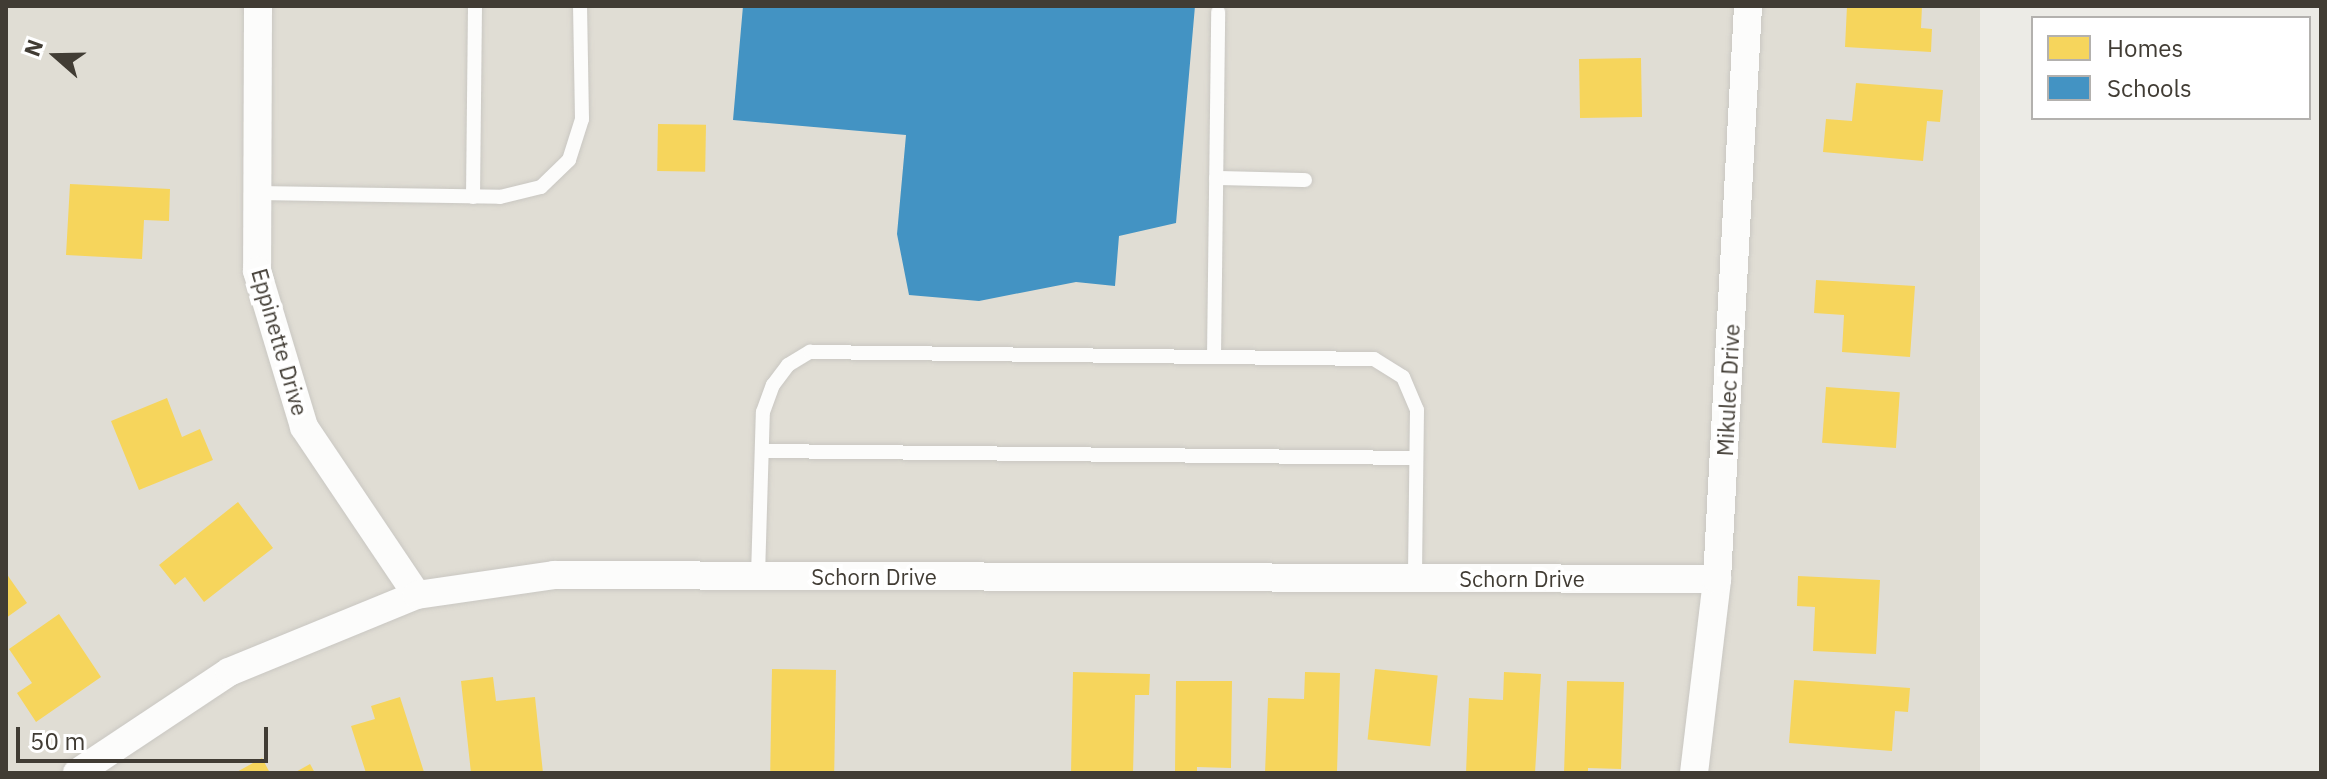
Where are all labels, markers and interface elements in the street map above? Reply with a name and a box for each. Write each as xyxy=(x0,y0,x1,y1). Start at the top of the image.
north arrow xyxy=(16,16,96,96)
legend xyxy=(2031,16,2311,120)
text: Homes xyxy=(2107,32,2183,64)
text: N xyxy=(17,35,49,60)
text: Schools xyxy=(2107,72,2192,104)
street label: Eppinette Drive xyxy=(246,265,314,419)
street label: Mikulec Drive xyxy=(1711,323,1745,457)
street label: Schorn Drive xyxy=(811,564,937,590)
street label: Schorn Drive xyxy=(1459,566,1585,592)
scale bar xyxy=(20,711,272,761)
text: 50 m xyxy=(30,725,85,757)

